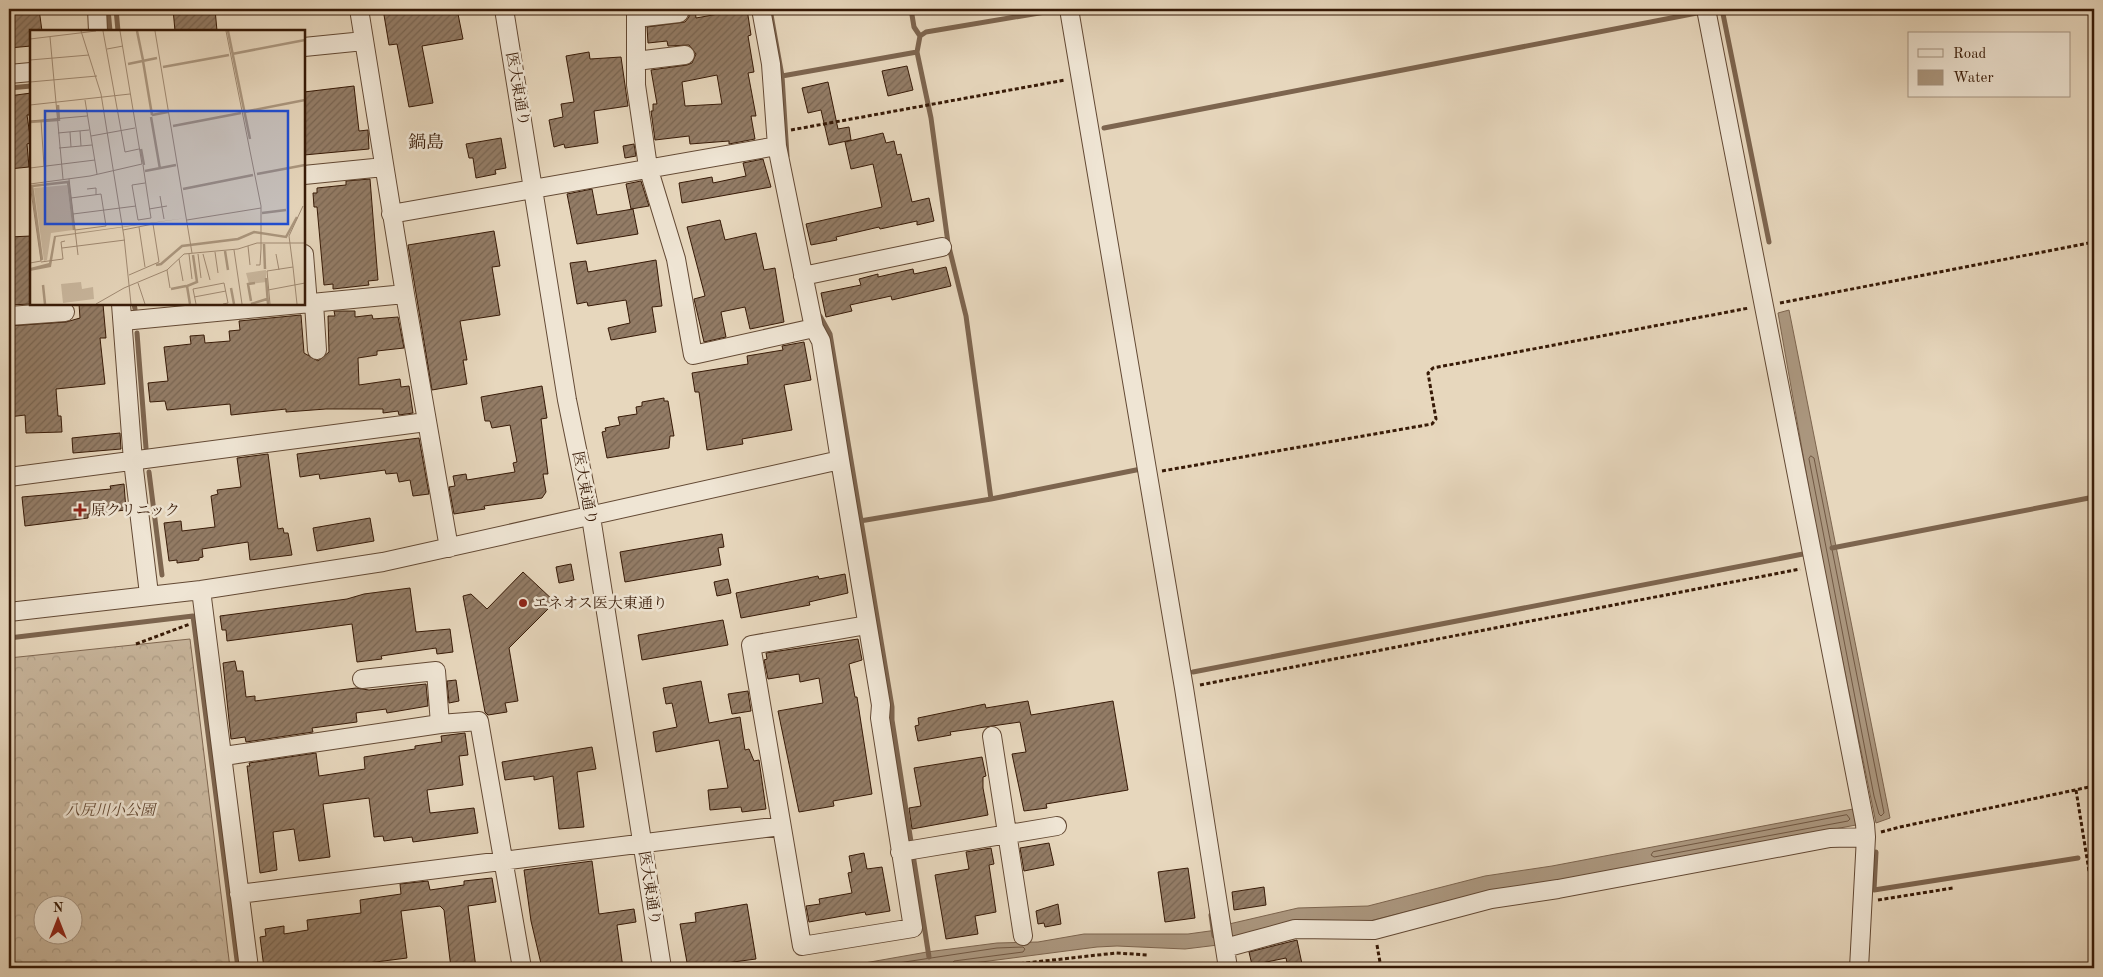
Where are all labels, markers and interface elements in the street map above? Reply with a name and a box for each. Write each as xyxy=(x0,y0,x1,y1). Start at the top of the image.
inset map xyxy=(30,30,305,305)
legend xyxy=(1908,32,2070,98)
text: Road xyxy=(1953,47,1987,62)
street label: 医大東通り xyxy=(503,51,532,128)
text: Water xyxy=(1953,71,1994,86)
district label: 鍋島 xyxy=(408,132,444,152)
street label: 医大東通り xyxy=(569,450,600,527)
place label: 原クリニック xyxy=(91,502,180,519)
marker: 原クリニック xyxy=(73,503,87,517)
place label: エネオス医大東通り xyxy=(533,595,668,612)
marker: エネオス医大東通り xyxy=(517,597,529,609)
park label: 八尻川小公園 xyxy=(65,802,158,819)
street label: 医大東通り xyxy=(635,850,664,926)
north arrow xyxy=(32,894,82,944)
text: N xyxy=(53,901,64,915)

